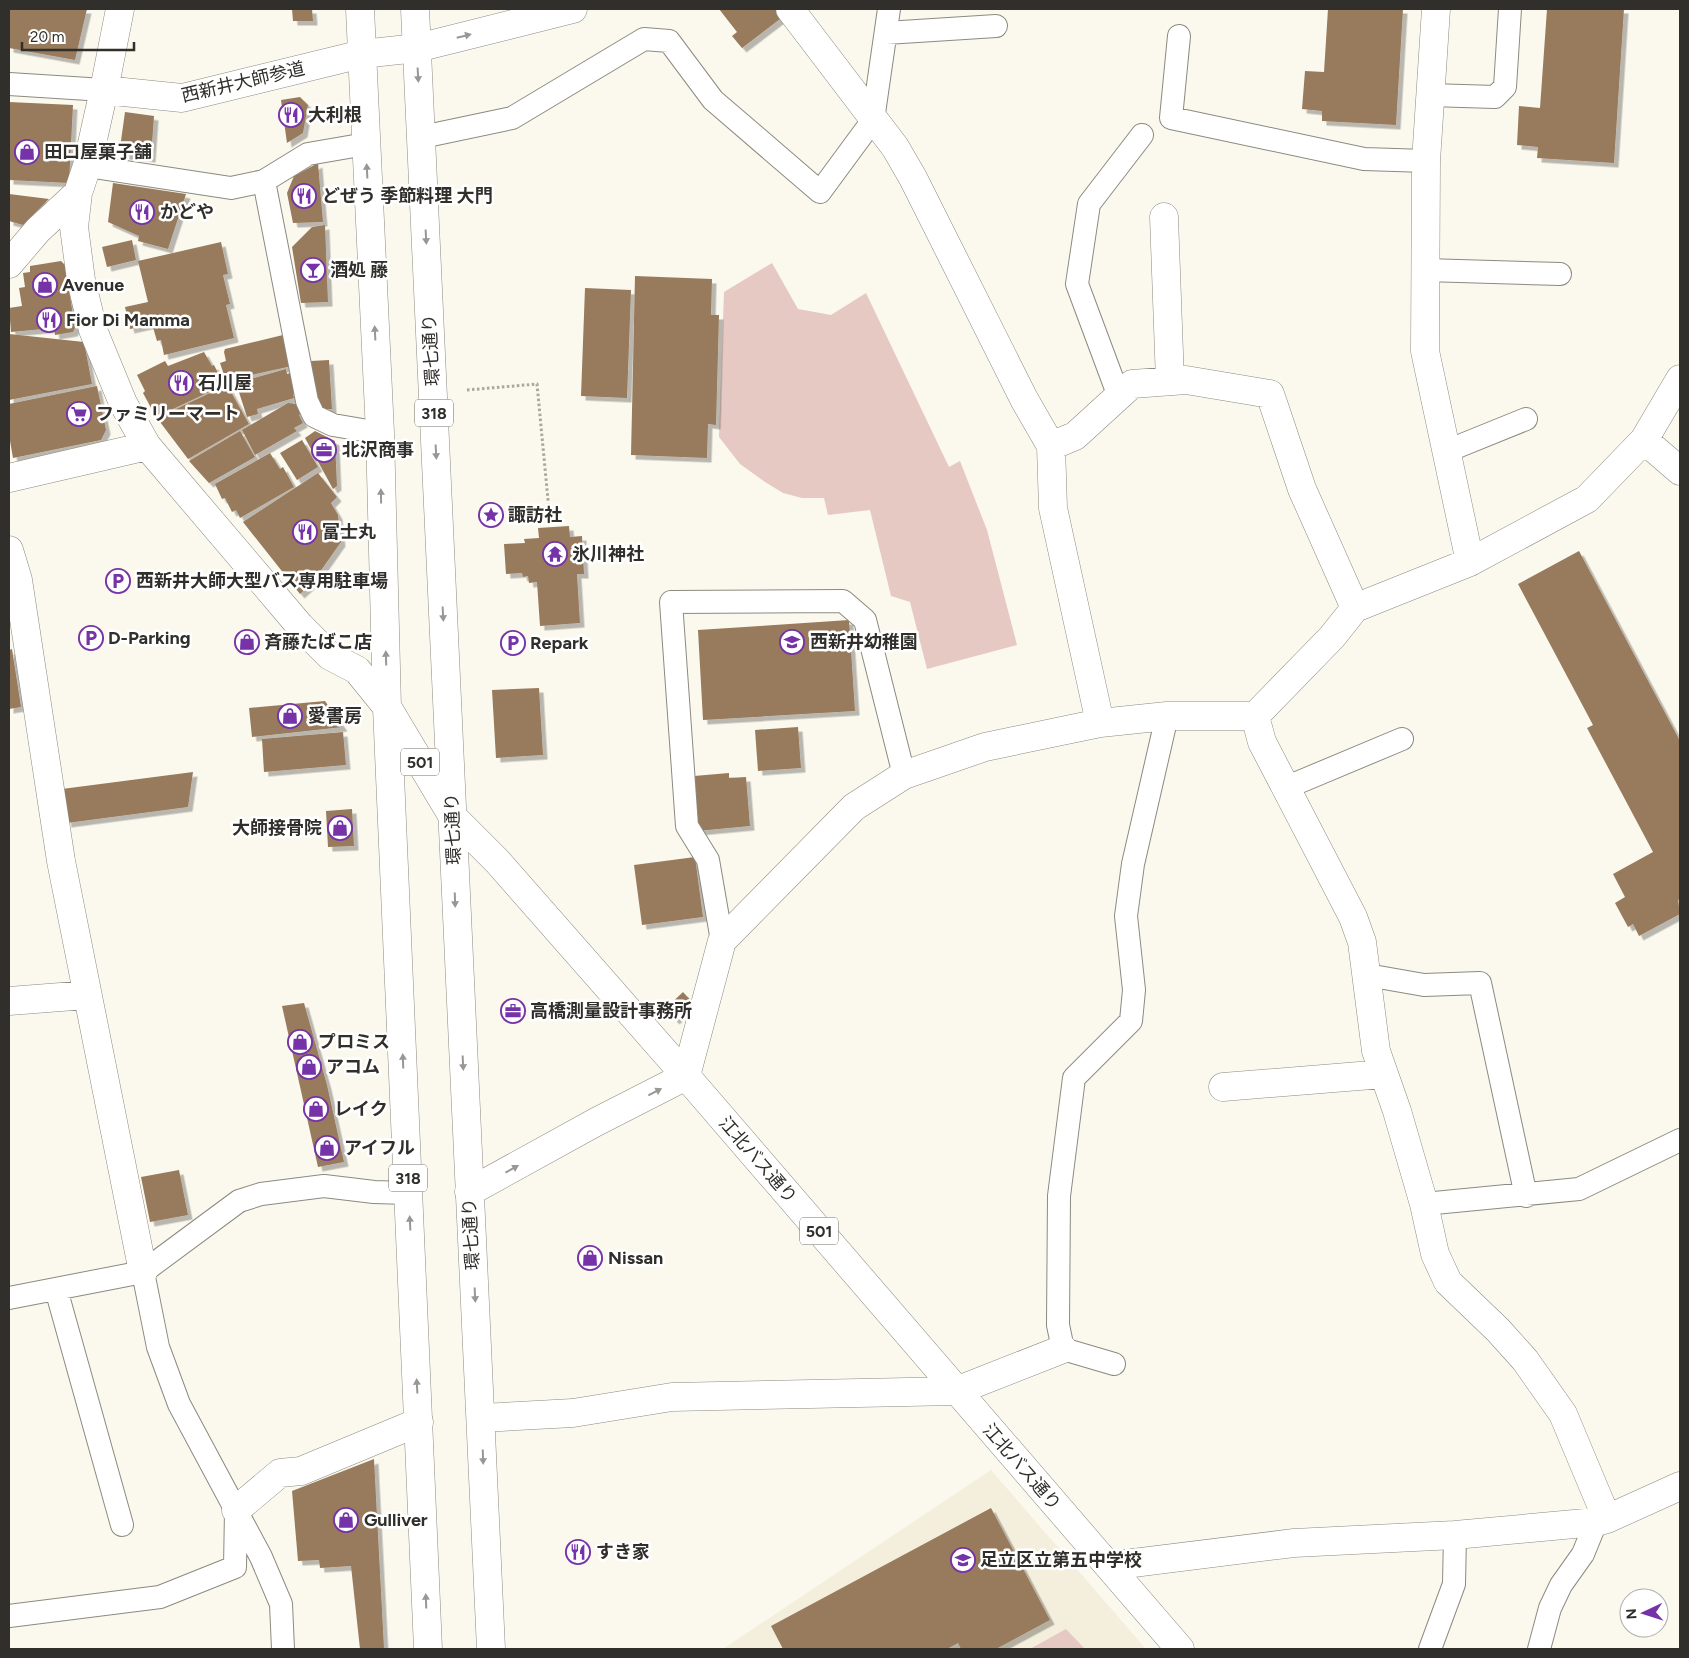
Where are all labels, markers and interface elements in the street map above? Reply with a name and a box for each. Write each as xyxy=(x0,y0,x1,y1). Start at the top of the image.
scale bar xyxy=(22,20,135,52)
text: 20 m xyxy=(30,28,64,46)
one-way arrow xyxy=(456,32,471,40)
street label: 西新井大師参道 xyxy=(179,57,307,107)
one-way arrow xyxy=(415,67,423,83)
restaurant icon: 大利根 xyxy=(278,102,304,128)
place label: 大利根 xyxy=(308,104,362,126)
shop icon: 田口屋菓子舗 xyxy=(14,139,40,165)
place label: 田口屋菓子舗 xyxy=(44,141,152,163)
one-way arrow xyxy=(362,163,370,179)
restaurant icon: どぜう 季節料理 大門 xyxy=(291,183,317,209)
place label: どぜう 季節料理 大門 xyxy=(322,185,493,207)
restaurant icon: かどや xyxy=(129,199,155,225)
place label: かどや xyxy=(160,201,214,223)
one-way arrow xyxy=(422,229,430,245)
bar icon: 酒処 藤 xyxy=(300,257,326,283)
place label: 酒処 藤 xyxy=(330,259,388,281)
shop icon: Avenue xyxy=(32,272,58,298)
place label: Avenue xyxy=(62,274,124,296)
restaurant icon: Fior Di Mamma xyxy=(36,307,62,333)
place label: Fior Di Mamma xyxy=(66,309,190,331)
street label: 環七通り xyxy=(418,313,444,387)
one-way arrow xyxy=(370,325,378,341)
restaurant icon: 石川屋 xyxy=(168,370,194,396)
place label: 石川屋 xyxy=(198,372,252,394)
road number: 318 xyxy=(415,399,453,426)
supermarket icon: ファミリーマート xyxy=(66,401,92,427)
place label: ファミリーマート xyxy=(96,403,240,425)
office icon: 北沢商事 xyxy=(311,437,337,463)
place label: 北沢商事 xyxy=(342,439,414,461)
one-way arrow xyxy=(432,444,440,460)
one-way arrow xyxy=(377,488,385,504)
place icon: 諏訪社 xyxy=(478,502,504,528)
place label: 諏訪社 xyxy=(508,504,562,526)
restaurant icon: 富士丸 xyxy=(292,519,318,545)
place label: 富士丸 xyxy=(322,521,376,543)
temple icon: 氷川神社 xyxy=(542,541,568,567)
place label: 氷川神社 xyxy=(572,543,644,565)
parking icon: 西新井大師大型バス専用駐車場 xyxy=(105,568,131,594)
place label: 西新井大師大型バス専用駐車場 xyxy=(136,570,388,592)
one-way arrow xyxy=(439,607,447,623)
parking icon: D-Parking xyxy=(78,625,104,651)
place label: D-Parking xyxy=(108,627,190,649)
shop icon: 斉藤たばこ店 xyxy=(234,629,260,655)
school or university icon: 西新井幼稚園 xyxy=(779,629,805,655)
parking icon: Repark xyxy=(500,630,526,656)
place label: 斉藤たばこ店 xyxy=(264,631,372,653)
place label: 西新井幼稚園 xyxy=(810,631,918,653)
place label: Repark xyxy=(530,632,589,654)
one-way arrow xyxy=(381,650,389,666)
shop icon: 愛書房 xyxy=(277,703,303,729)
place label: 愛書房 xyxy=(308,705,362,727)
road number: 501 xyxy=(401,749,439,776)
street label: 環七通り xyxy=(441,793,465,865)
shop icon: 大師接骨院 xyxy=(327,815,353,841)
place label: 大師接骨院 xyxy=(232,817,322,839)
one-way arrow xyxy=(452,892,460,908)
office icon: 高橋測量設計事務所 xyxy=(500,998,526,1024)
place label: 高橋測量設計事務所 xyxy=(530,1000,692,1022)
shop icon: プロミス xyxy=(287,1029,313,1055)
place label: プロミス xyxy=(318,1031,390,1053)
one-way arrow xyxy=(398,1053,406,1069)
shop icon: アコム xyxy=(296,1054,322,1080)
one-way arrow xyxy=(459,1055,467,1071)
place label: アコム xyxy=(326,1056,380,1078)
one-way arrow xyxy=(648,1088,662,1096)
shop icon: レイク xyxy=(303,1096,329,1122)
place label: レイク xyxy=(334,1098,388,1120)
street label: 江北バス通り xyxy=(714,1112,802,1208)
shop icon: アイフル xyxy=(314,1135,340,1161)
place label: アイフル xyxy=(344,1137,415,1159)
road number: 318 xyxy=(389,1164,427,1192)
one-way arrow xyxy=(505,1164,518,1173)
street label: 環七通り xyxy=(458,1197,484,1271)
one-way arrow xyxy=(405,1215,413,1231)
road number: 501 xyxy=(800,1218,838,1244)
shop icon: Nissan xyxy=(577,1245,603,1271)
place label: Nissan xyxy=(608,1247,663,1269)
one-way arrow xyxy=(471,1287,479,1303)
one-way arrow xyxy=(413,1377,421,1393)
street label: 江北バス通り xyxy=(978,1419,1066,1515)
one-way arrow xyxy=(480,1449,488,1465)
shop icon: Gulliver xyxy=(333,1507,359,1533)
place label: Gulliver xyxy=(364,1509,428,1531)
restaurant icon: すき家 xyxy=(565,1539,591,1565)
place label: すき家 xyxy=(596,1541,650,1563)
school or university icon: 足立区立第五中学校 xyxy=(950,1547,976,1573)
place label: 足立区立第五中学校 xyxy=(980,1549,1142,1571)
north arrow xyxy=(1619,1588,1669,1638)
one-way arrow xyxy=(422,1592,430,1608)
text: N xyxy=(1623,1608,1640,1620)

